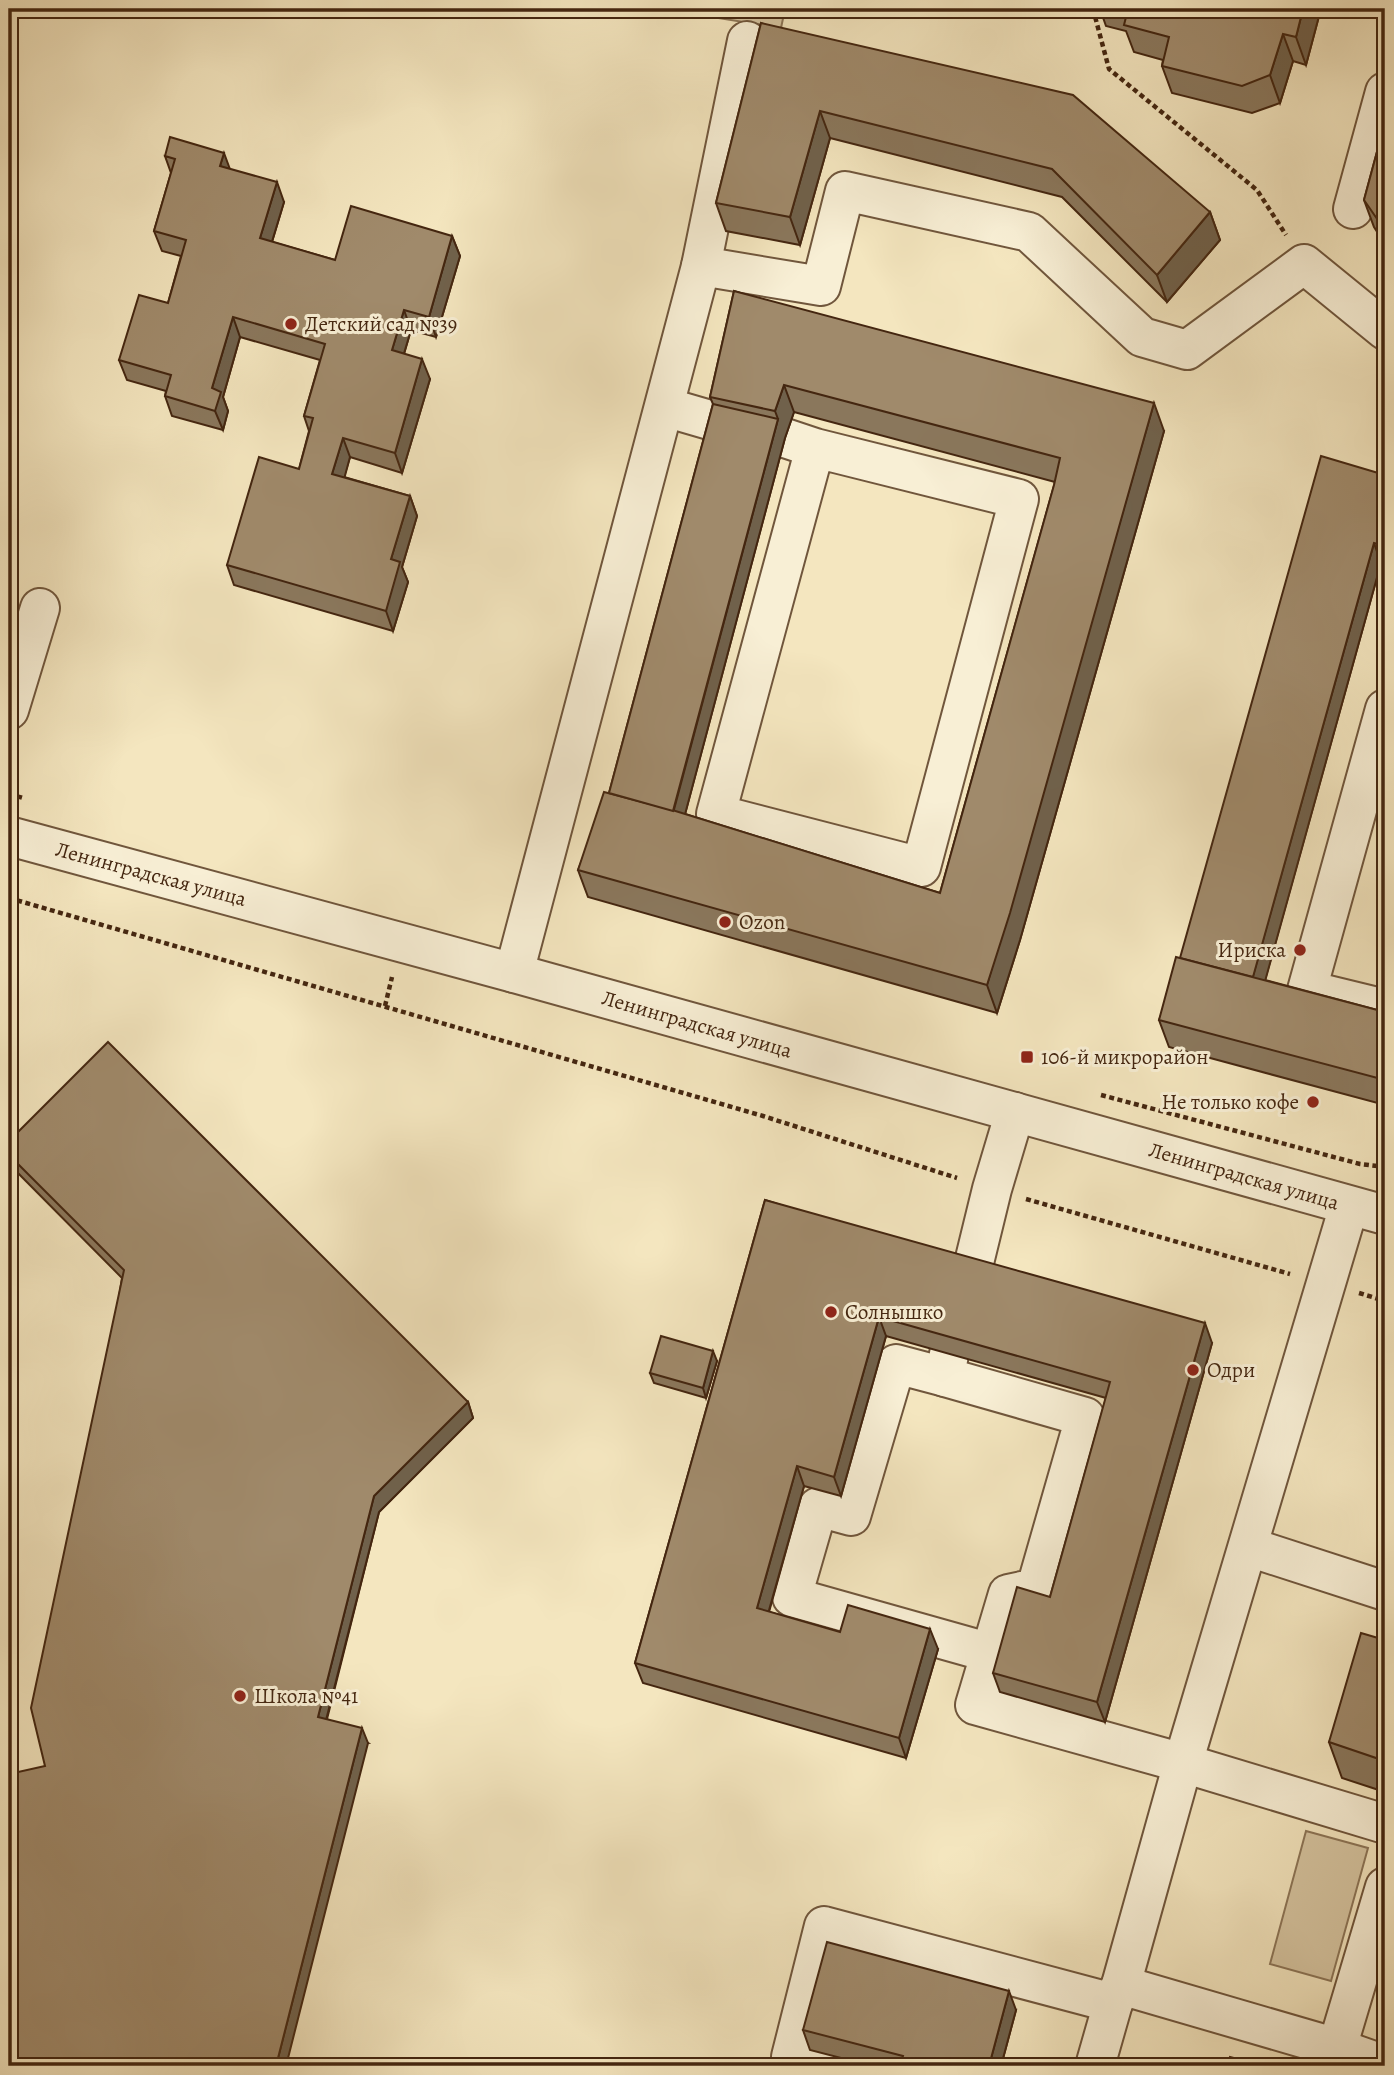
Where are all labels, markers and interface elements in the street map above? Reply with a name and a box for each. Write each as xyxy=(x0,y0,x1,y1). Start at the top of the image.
place label: Детский сад №39 xyxy=(305,310,457,338)
marker: Детский сад №39 xyxy=(283,316,299,332)
street label: Ленинградская улица xyxy=(52,835,250,913)
place label: Ozon xyxy=(739,908,785,936)
marker: Ozon xyxy=(717,914,733,930)
place label: Ириска xyxy=(1218,936,1286,964)
marker: Ириска xyxy=(1292,942,1308,958)
street label: Ленинградская улица xyxy=(599,983,796,1065)
place label: 106-й микрорайон xyxy=(1041,1043,1208,1071)
marker: 106-й микрорайон xyxy=(1019,1049,1035,1065)
place label: Не только кофе xyxy=(1162,1088,1299,1116)
marker: Не только кофе xyxy=(1305,1094,1321,1110)
street label: Ленинградская улица xyxy=(1146,1135,1343,1217)
place label: Солнышко xyxy=(845,1298,943,1326)
marker: Солнышко xyxy=(823,1304,839,1320)
place label: Одри xyxy=(1207,1356,1255,1384)
marker: Одри xyxy=(1185,1362,1201,1378)
place label: Школа №41 xyxy=(254,1682,358,1710)
marker: Школа №41 xyxy=(232,1688,248,1704)

